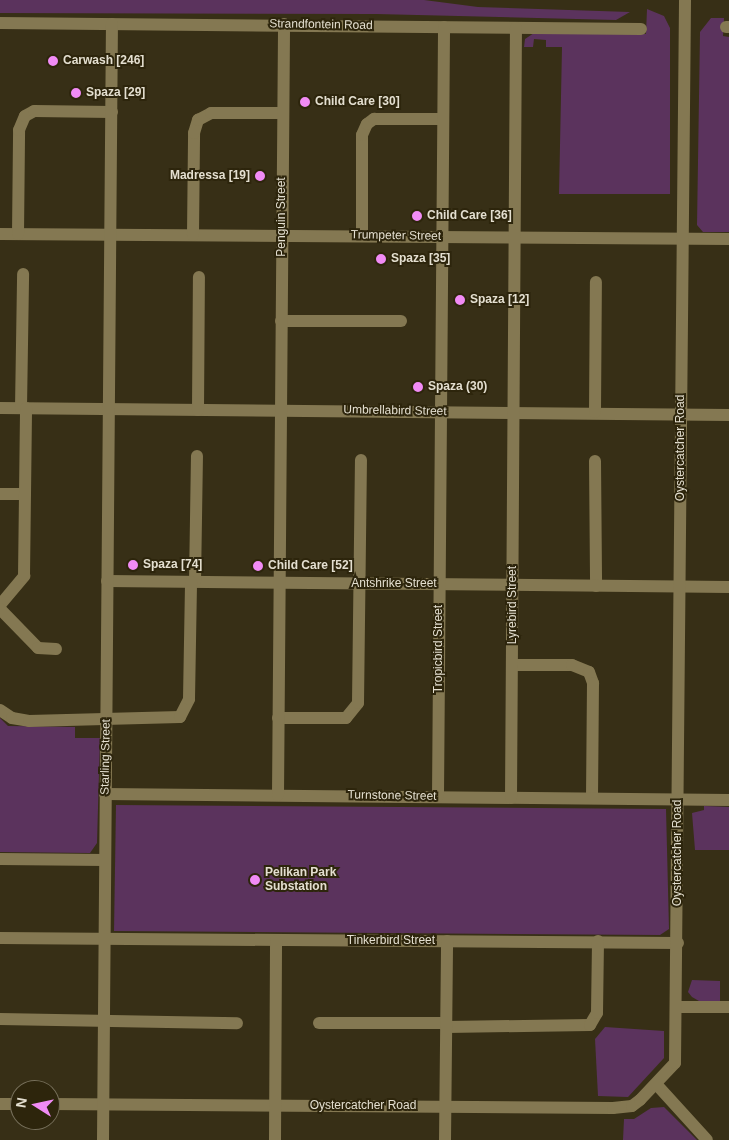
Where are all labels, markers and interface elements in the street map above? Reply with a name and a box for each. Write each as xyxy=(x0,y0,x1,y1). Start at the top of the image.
street label: Strandfontein Road xyxy=(269,17,373,33)
place label: Carwash [246] xyxy=(63,54,144,68)
marker: Carwash [246] xyxy=(47,55,59,67)
place label: Spaza [29] xyxy=(86,86,145,100)
marker: Spaza [29] xyxy=(70,87,82,99)
place label: Child Care [30] xyxy=(315,95,400,109)
marker: Child Care [30] xyxy=(299,96,311,108)
place label: Madressa [19] xyxy=(170,169,250,183)
marker: Madressa [19] xyxy=(254,170,266,182)
street label: Penguin Street xyxy=(275,177,289,257)
place label: Child Care [36] xyxy=(427,209,512,223)
marker: Child Care [36] xyxy=(411,210,423,222)
street label: Trumpeter Street xyxy=(351,228,441,244)
place label: Spaza [35] xyxy=(391,252,450,266)
marker: Spaza [35] xyxy=(375,253,387,265)
place label: Spaza [12] xyxy=(470,293,529,307)
marker: Spaza [12] xyxy=(454,294,466,306)
place label: Spaza (30) xyxy=(428,380,487,394)
marker: Spaza (30) xyxy=(412,381,424,393)
street label: Oystercatcher Road xyxy=(674,395,688,501)
street label: Umbrellabird Street xyxy=(343,403,447,419)
place label: Spaza [74] xyxy=(143,558,202,572)
marker: Spaza [74] xyxy=(127,559,139,571)
place label: Child Care [52] xyxy=(268,559,353,573)
marker: Child Care [52] xyxy=(252,560,264,572)
street label: Lyrebird Street xyxy=(506,566,520,644)
street label: Antshrike Street xyxy=(351,577,437,591)
street label: Tropicbird Street xyxy=(432,605,446,693)
street label: Starling Street xyxy=(98,719,114,795)
street label: Turnstone Street xyxy=(347,788,437,804)
street label: Oystercatcher Road xyxy=(671,800,685,906)
place label: Pelikan Park Substation xyxy=(265,866,336,894)
marker: Pelikan Park Substation xyxy=(249,874,261,886)
street label: Tinkerbird Street xyxy=(347,934,435,948)
north arrow xyxy=(10,1080,60,1130)
text: N xyxy=(12,1096,30,1109)
street label: Oystercatcher Road xyxy=(310,1099,416,1113)

